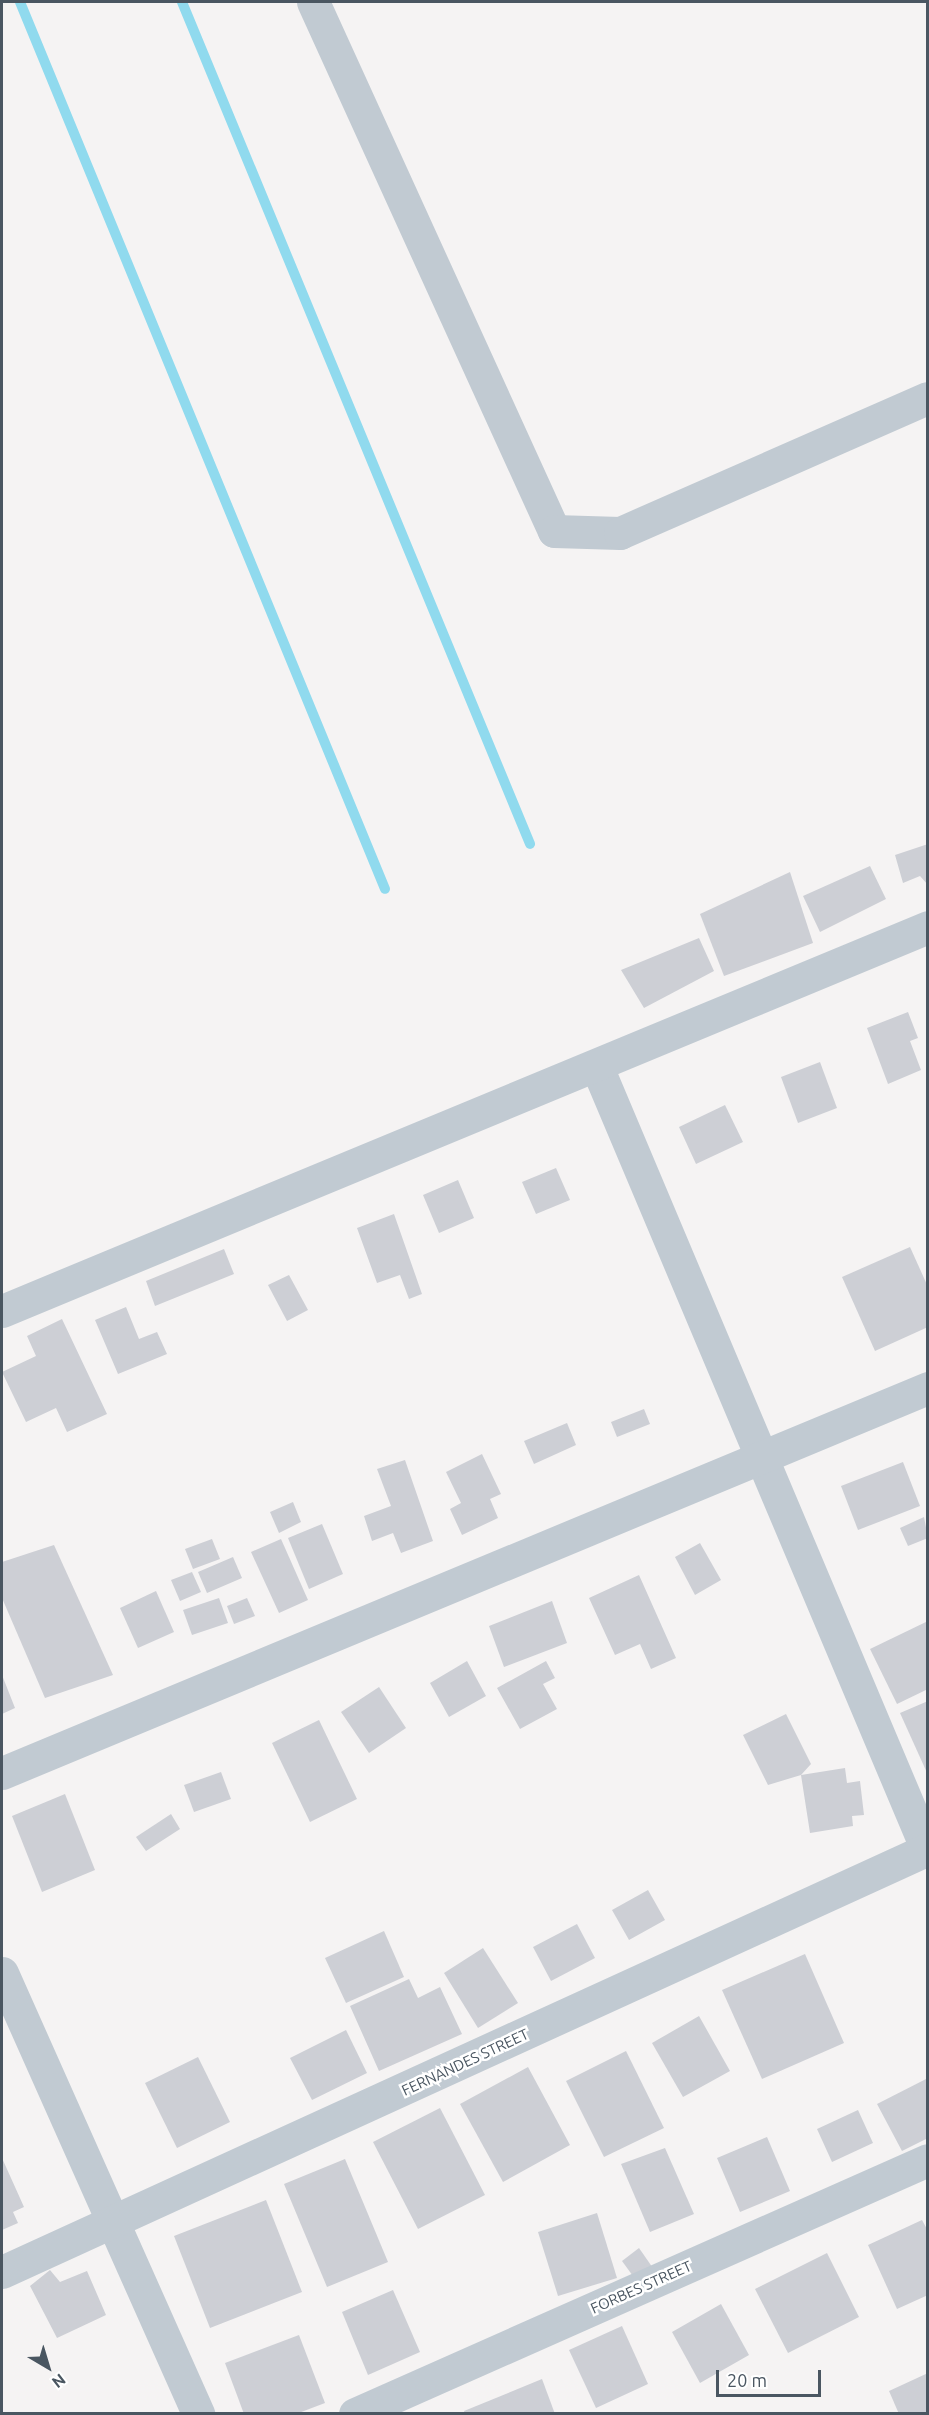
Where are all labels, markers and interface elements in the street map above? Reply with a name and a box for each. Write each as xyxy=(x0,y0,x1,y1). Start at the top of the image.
street label: FERNANDES STREET xyxy=(399,2025,531,2099)
street label: FORBES STREET xyxy=(588,2257,694,2317)
north arrow xyxy=(18,2337,78,2397)
scale bar xyxy=(719,2358,824,2396)
text: N xyxy=(49,2370,69,2392)
text: 20 m xyxy=(727,2370,767,2390)

